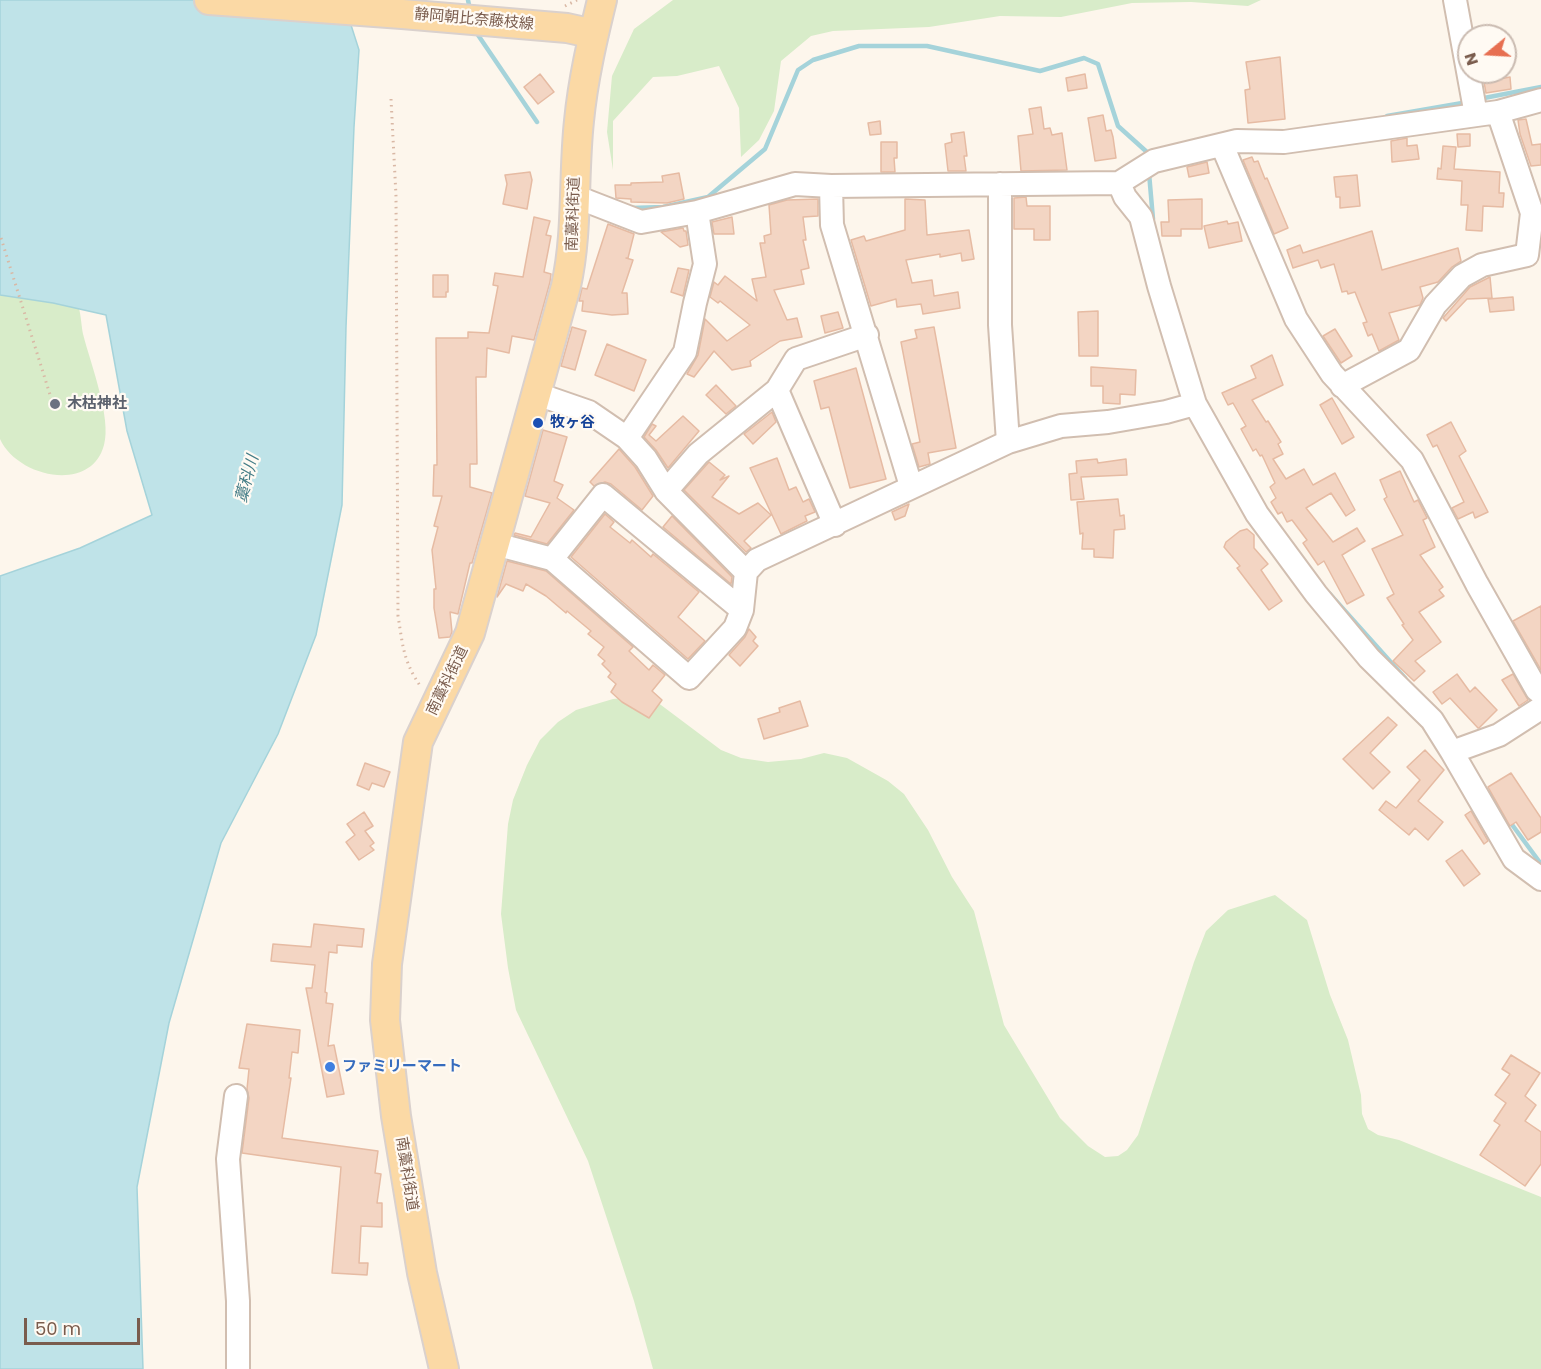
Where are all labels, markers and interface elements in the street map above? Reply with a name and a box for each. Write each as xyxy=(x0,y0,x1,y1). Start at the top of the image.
street label: 静岡朝比奈藤枝線 xyxy=(413,6,535,34)
north arrow xyxy=(1457,24,1517,84)
text: N xyxy=(1459,50,1484,68)
street label: 南藁科街道 xyxy=(564,176,584,252)
place label: 木枯神社 xyxy=(67,395,127,413)
marker: 木枯神社 xyxy=(48,397,62,411)
place label: 牧ヶ谷 xyxy=(550,414,595,432)
marker: 牧ヶ谷 xyxy=(531,416,545,430)
water label: 藁科川 xyxy=(233,453,263,505)
street label: 南藁科街道 xyxy=(423,643,473,719)
place label: ファミリーマート xyxy=(342,1058,462,1076)
marker: ファミリーマート xyxy=(323,1060,337,1074)
street label: 南藁科街道 xyxy=(391,1136,421,1212)
scale bar xyxy=(27,1306,142,1344)
text: 50 m xyxy=(35,1316,81,1341)

